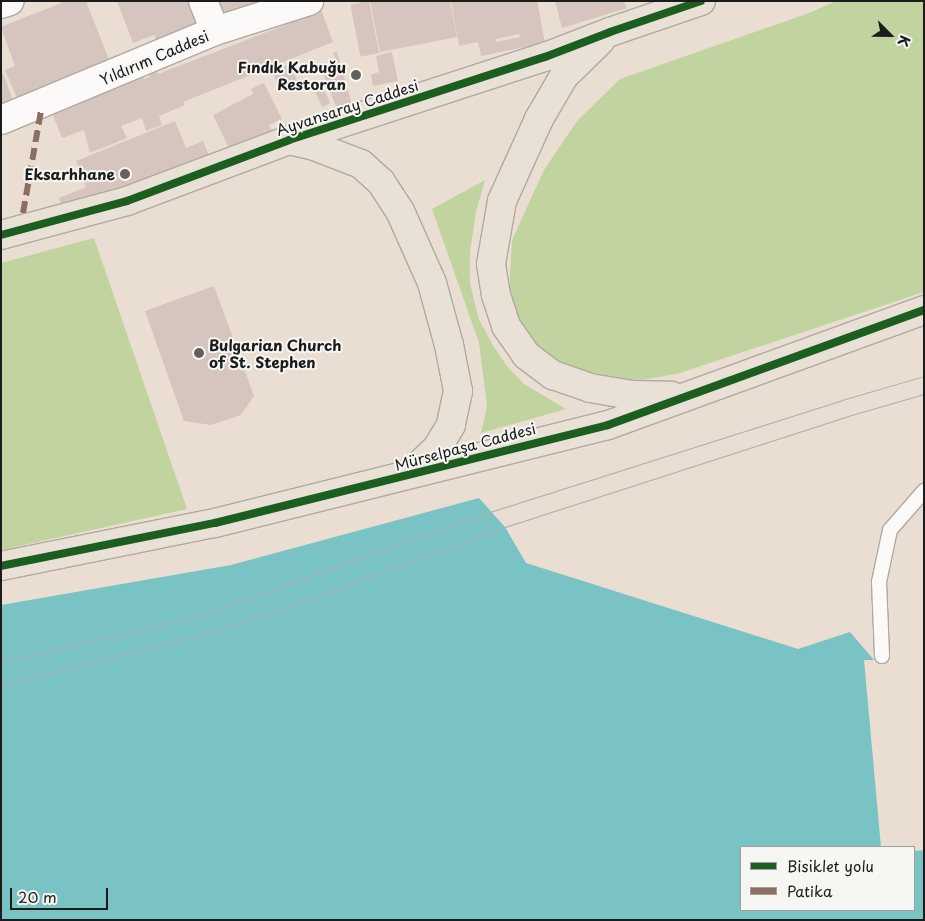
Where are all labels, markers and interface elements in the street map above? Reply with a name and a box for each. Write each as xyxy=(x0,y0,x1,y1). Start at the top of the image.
north arrow xyxy=(865,10,915,60)
street label: Yıldırım Caddesi xyxy=(97,26,211,88)
text: K xyxy=(893,32,916,50)
place label: Fındık Kabuğu Restoran xyxy=(237,57,346,92)
marker: Fındık Kabuğu Restoran xyxy=(350,69,362,81)
street label: Ayvansaray Caddesi xyxy=(274,75,420,139)
place label: Eksarhhane xyxy=(25,165,115,183)
marker: Eksarhhane xyxy=(119,168,131,180)
place label: Bulgarian Church of St. Stephen xyxy=(209,335,342,370)
marker: Bulgarian Church of St. Stephen xyxy=(193,347,205,359)
street label: Mürselpaşa Caddesi xyxy=(393,419,537,473)
legend xyxy=(740,846,915,911)
text: Bisiklet yolu xyxy=(787,854,874,877)
scale bar xyxy=(12,878,110,910)
text: Patika xyxy=(787,879,832,902)
text: 20 m xyxy=(18,885,57,908)

